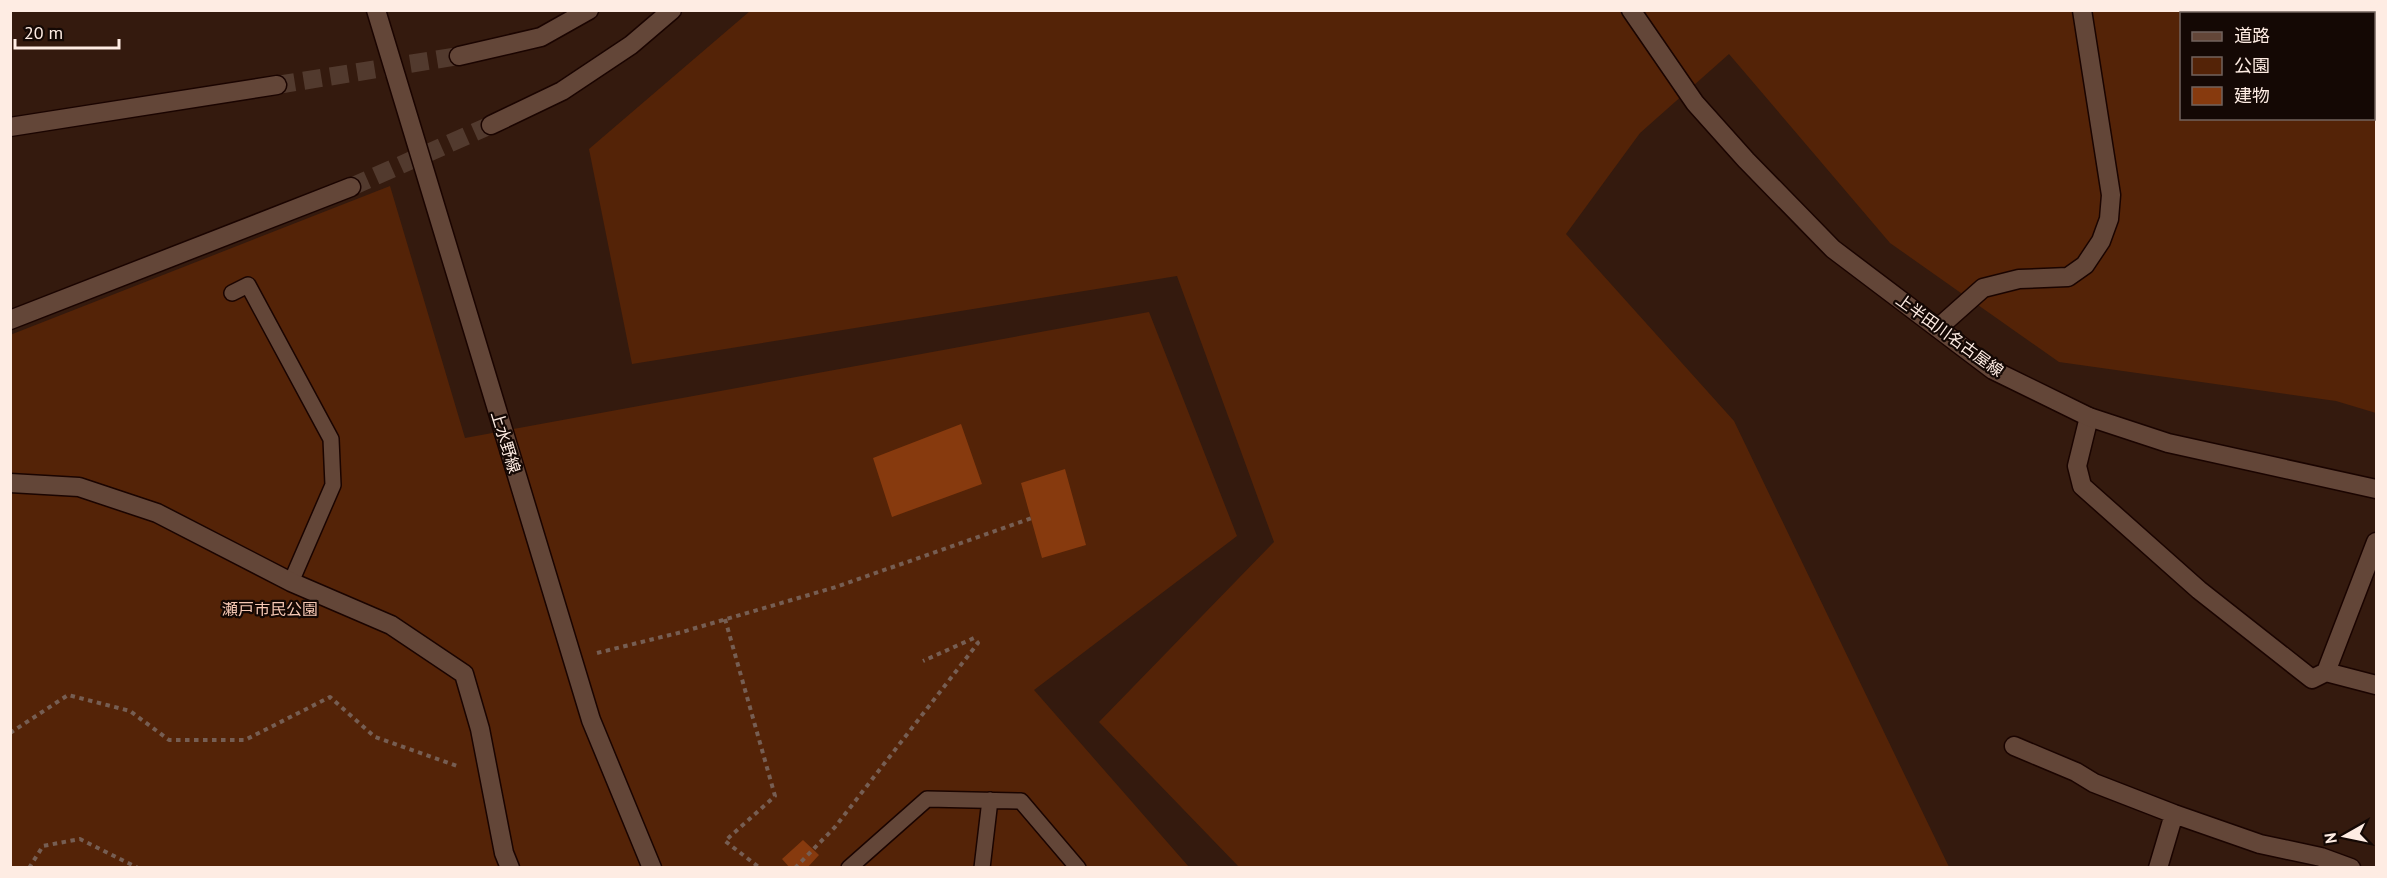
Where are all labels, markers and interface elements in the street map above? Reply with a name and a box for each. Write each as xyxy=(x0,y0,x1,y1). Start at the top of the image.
scale bar xyxy=(15,12,118,50)
legend xyxy=(2180,12,2375,120)
text: 20 m xyxy=(24,21,63,44)
text: 道路 xyxy=(2234,24,2270,47)
text: 公園 xyxy=(2234,54,2270,77)
text: 建物 xyxy=(2234,84,2270,107)
street label: 上半田川名古屋線 xyxy=(1892,289,2008,381)
street label: 上水野線 xyxy=(487,408,525,476)
park label: 瀬戸市民公園 xyxy=(222,599,318,619)
north arrow xyxy=(2315,806,2375,866)
text: N xyxy=(2319,832,2341,845)

